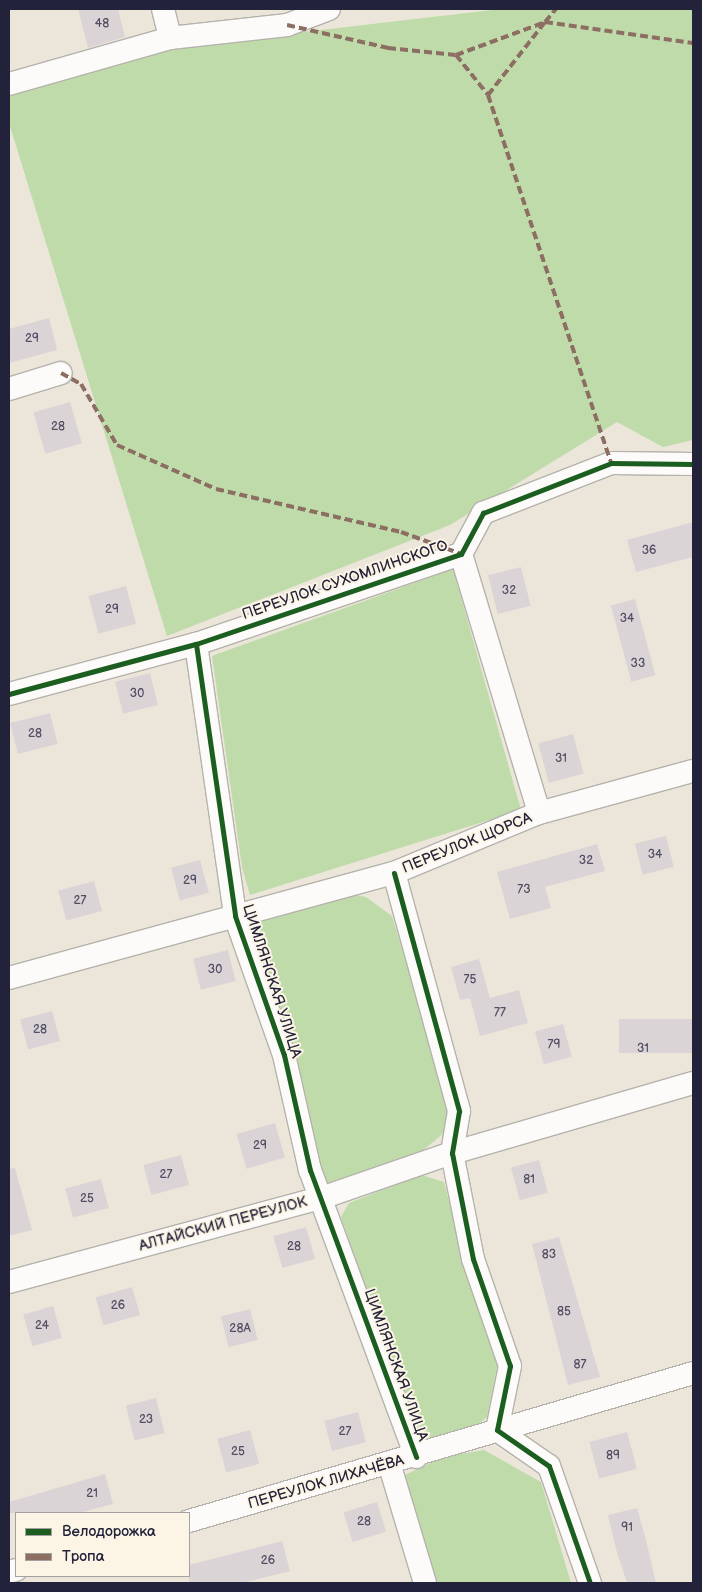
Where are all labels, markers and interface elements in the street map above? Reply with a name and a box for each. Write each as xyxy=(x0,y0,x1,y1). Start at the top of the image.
house number: 48 xyxy=(95,17,109,31)
house number: 29 xyxy=(25,332,39,346)
house number: 28 xyxy=(51,420,65,434)
street label: ПЕРЕУЛОК СУХОМЛИНСКОГО xyxy=(240,536,450,624)
house number: 36 xyxy=(642,544,656,558)
house number: 32 xyxy=(502,584,516,598)
house number: 29 xyxy=(105,603,119,617)
house number: 34 xyxy=(620,612,634,626)
house number: 33 xyxy=(631,657,645,671)
house number: 30 xyxy=(130,687,144,701)
house number: 28 xyxy=(28,727,42,741)
house number: 31 xyxy=(555,752,567,766)
street label: ПЕРЕУЛОК ЩОРСА xyxy=(400,809,534,877)
house number: 34 xyxy=(648,848,662,862)
house number: 32 xyxy=(579,854,593,868)
house number: 29 xyxy=(183,874,197,888)
house number: 73 xyxy=(517,883,531,897)
house number: 27 xyxy=(74,894,86,908)
street label: ЦИМЛЯНСКАЯ УЛИЦА xyxy=(239,902,305,1060)
house number: 30 xyxy=(208,963,222,977)
house number: 75 xyxy=(464,973,476,987)
house number: 77 xyxy=(494,1006,506,1020)
house number: 28 xyxy=(33,1023,47,1037)
house number: 79 xyxy=(548,1038,560,1052)
house number: 31 xyxy=(637,1042,649,1056)
house number: 29 xyxy=(253,1139,267,1153)
house number: 27 xyxy=(160,1168,172,1182)
house number: 81 xyxy=(523,1173,535,1187)
house number: 25 xyxy=(80,1192,94,1206)
street label: АЛТАЙСКИЙ ПЕРЕУЛОК xyxy=(137,1193,309,1255)
house number: 28 xyxy=(287,1240,301,1254)
house number: 83 xyxy=(542,1248,556,1262)
street label: ЦИМЛЯНСКАЯ УЛИЦА xyxy=(360,1286,432,1444)
house number: 26 xyxy=(111,1299,125,1313)
house number: 85 xyxy=(557,1305,571,1319)
house number: 24 xyxy=(35,1319,49,1333)
house number: 28А xyxy=(229,1322,251,1336)
house number: 87 xyxy=(574,1358,586,1372)
house number: 23 xyxy=(139,1413,153,1427)
house number: 27 xyxy=(339,1425,351,1439)
house number: 25 xyxy=(231,1445,245,1459)
house number: 89 xyxy=(606,1449,620,1463)
street label: ПЕРЕУЛОК ЛИХАЧЁВА xyxy=(246,1451,406,1513)
house number: 21 xyxy=(86,1487,98,1501)
legend xyxy=(15,1512,190,1577)
house number: 28 xyxy=(357,1515,371,1529)
house number: 91 xyxy=(621,1521,633,1535)
text: Велодорожка xyxy=(62,1522,156,1541)
text: Тропа xyxy=(62,1547,105,1566)
house number: 26 xyxy=(261,1554,275,1568)

